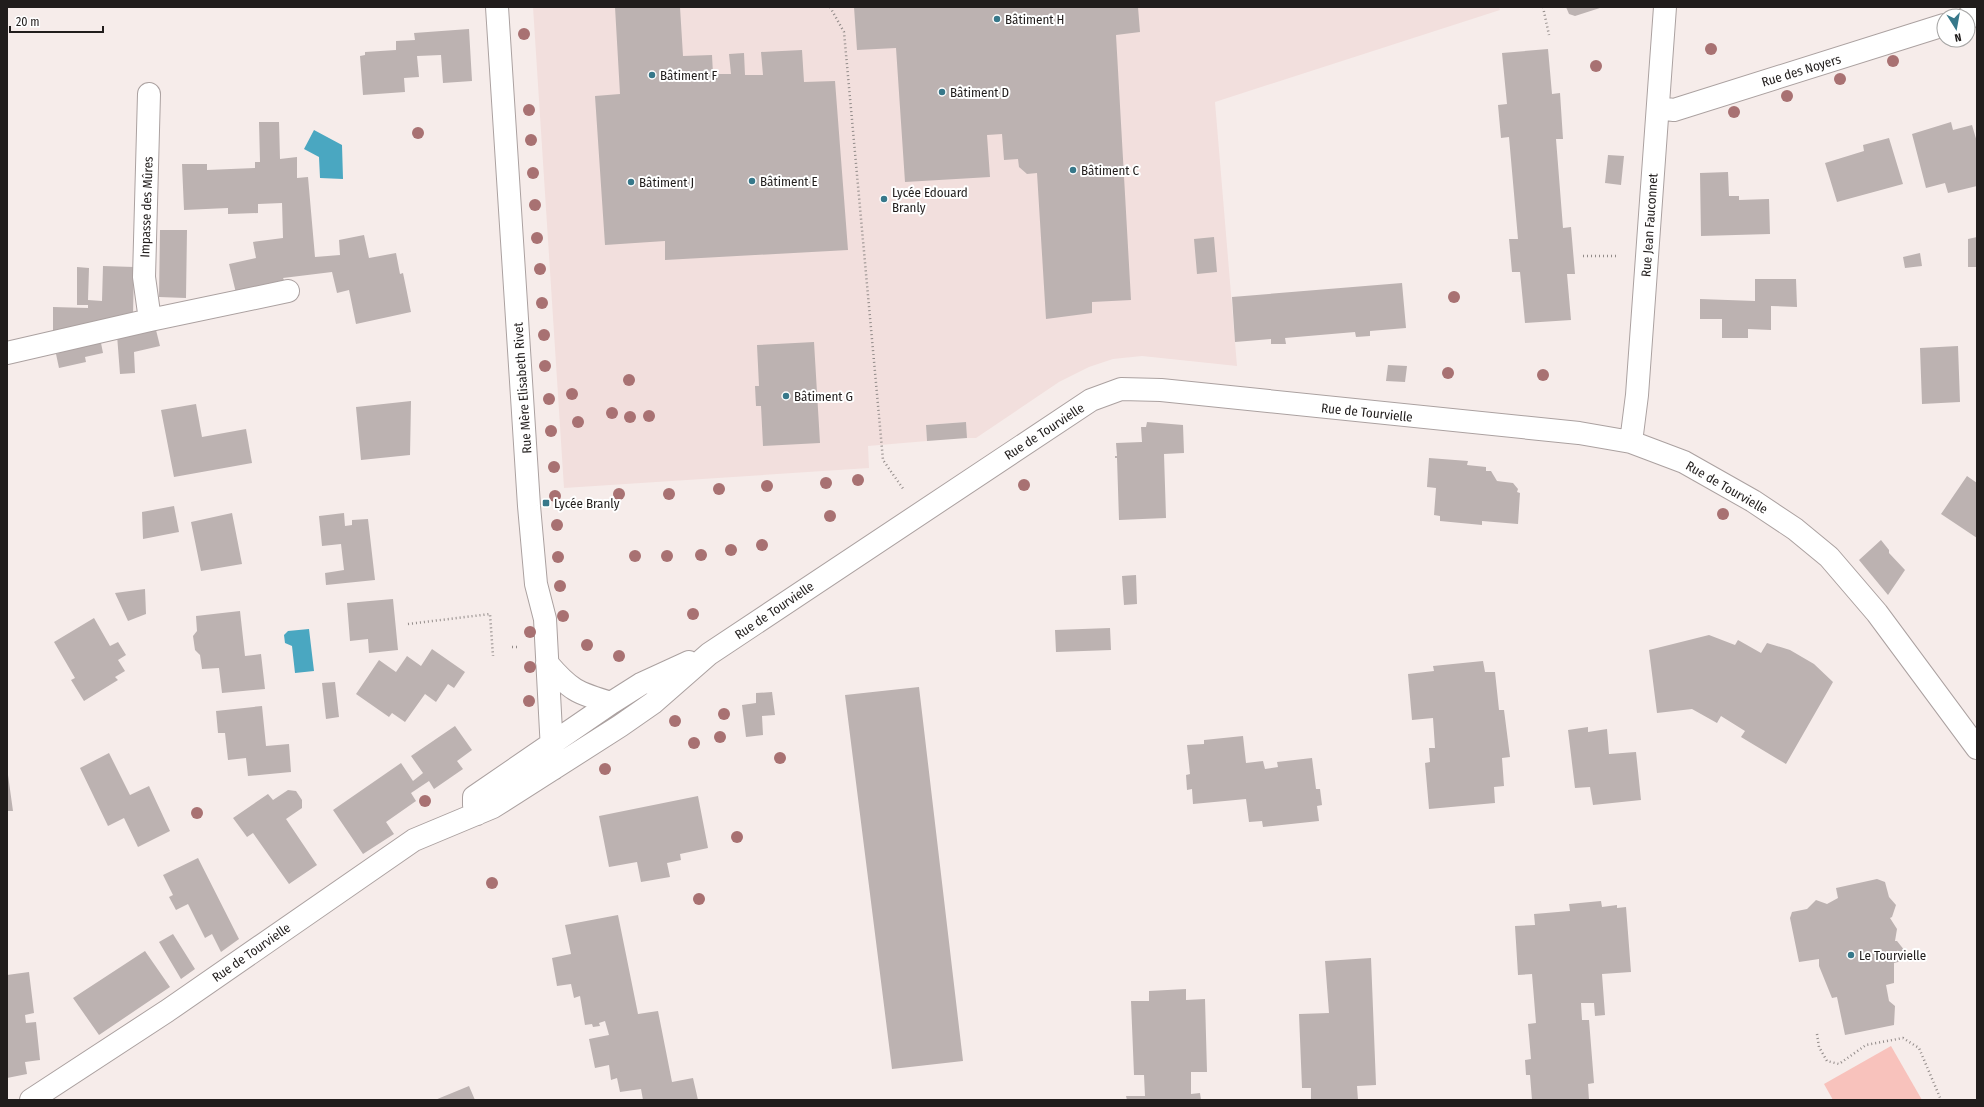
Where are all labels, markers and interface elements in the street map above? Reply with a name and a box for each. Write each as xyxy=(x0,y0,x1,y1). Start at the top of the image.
scale bar xyxy=(10,8,103,34)
north arrow xyxy=(1936,8,1976,48)
place label: Bâtiment H xyxy=(1005,12,1064,27)
marker: Bâtiment H xyxy=(992,14,1002,24)
text: 20 m xyxy=(16,15,40,29)
text: N xyxy=(1953,30,1962,44)
street label: Rue des Noyers xyxy=(1760,51,1843,90)
place label: Bâtiment F xyxy=(660,68,718,83)
marker: Bâtiment F xyxy=(647,70,657,80)
place label: Bâtiment D xyxy=(950,85,1009,100)
marker: Bâtiment D xyxy=(937,87,947,97)
street label: Impasse des Mûres xyxy=(137,156,156,258)
place label: Bâtiment C xyxy=(1081,163,1140,178)
marker: Bâtiment C xyxy=(1068,165,1078,175)
street label: Rue Jean Fauconnet xyxy=(1638,172,1661,277)
place label: Bâtiment E xyxy=(760,174,818,189)
place label: Bâtiment J xyxy=(639,175,694,190)
marker: Bâtiment E xyxy=(747,176,757,186)
marker: Bâtiment J xyxy=(626,177,636,187)
place label: Lycée Edouard Branly xyxy=(892,185,968,215)
marker: Lycée Edouard Branly xyxy=(879,194,889,204)
street label: Rue Mère Elisabeth Rivet xyxy=(510,321,535,454)
place label: Bâtiment G xyxy=(794,389,853,404)
marker: Bâtiment G xyxy=(781,391,791,401)
street label: Rue de Tourvielle xyxy=(1002,400,1087,463)
street label: Rue de Tourvielle xyxy=(1320,400,1413,425)
street label: Rue de Tourvielle xyxy=(1683,458,1770,517)
place label: Lycée Branly xyxy=(554,496,620,511)
marker: Lycée Branly xyxy=(541,498,551,508)
street label: Rue de Tourvielle xyxy=(732,578,817,642)
street label: Rue de Tourvielle xyxy=(209,920,293,985)
place label: Le Tourvielle xyxy=(1859,948,1926,963)
marker: Le Tourvielle xyxy=(1846,950,1856,960)

